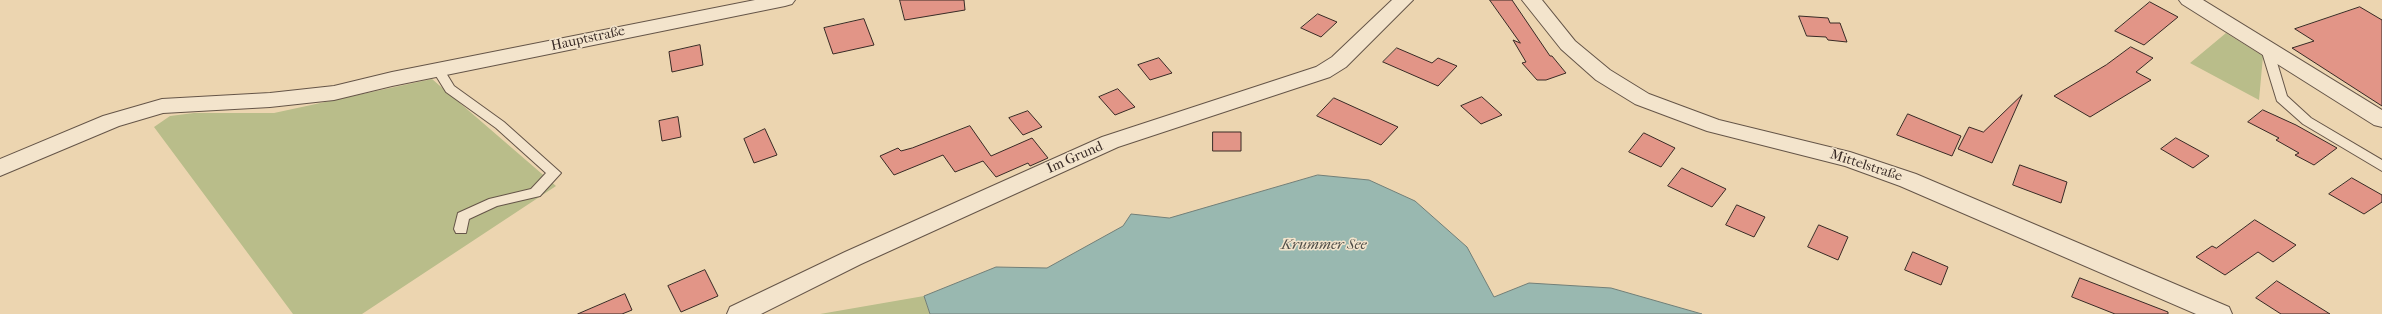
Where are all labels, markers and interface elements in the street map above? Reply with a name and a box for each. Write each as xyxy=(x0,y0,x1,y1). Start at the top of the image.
street label: Hauptstraße xyxy=(549,23,627,55)
street label: Im Grund xyxy=(1044,138,1106,178)
street label: Mittelstraße xyxy=(1828,146,1904,186)
water label: Krummer See xyxy=(1281,236,1367,254)

